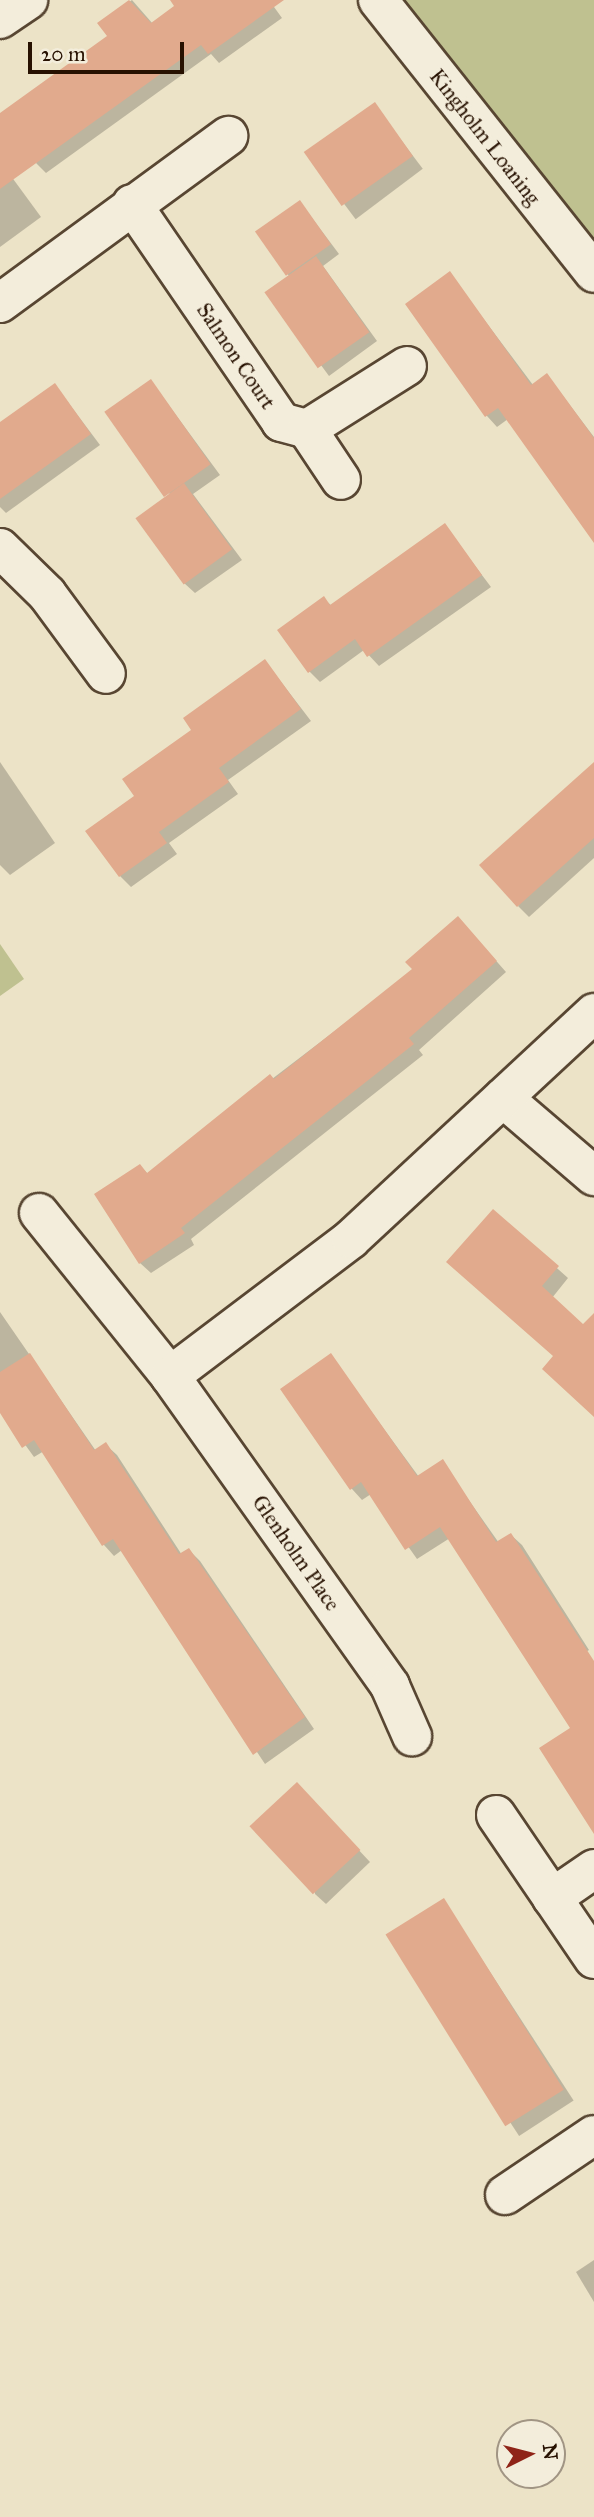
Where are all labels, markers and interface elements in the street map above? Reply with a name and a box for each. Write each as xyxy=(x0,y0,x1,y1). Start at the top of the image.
scale bar xyxy=(32,28,187,72)
text: 20 m xyxy=(41,41,86,67)
street label: Kingholm Loaning xyxy=(424,64,546,210)
street label: Salmon Court xyxy=(191,298,281,414)
street label: Glenholm Place xyxy=(247,1490,345,1616)
north arrow xyxy=(496,2419,566,2489)
text: N xyxy=(538,2443,563,2461)

